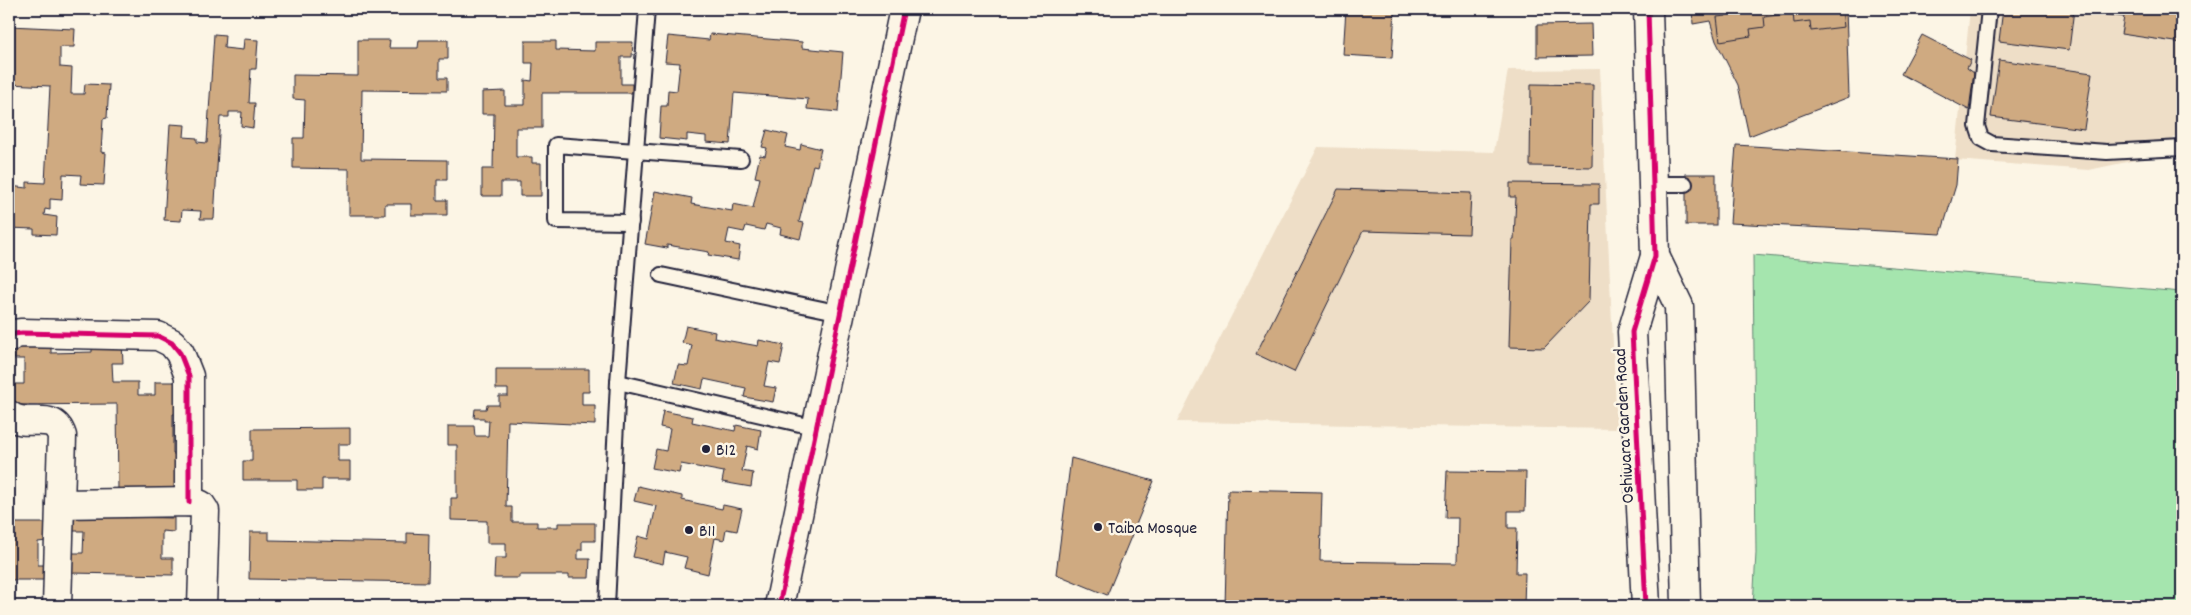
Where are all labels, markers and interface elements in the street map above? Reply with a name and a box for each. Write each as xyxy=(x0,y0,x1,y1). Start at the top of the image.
street label: Oshiwara Garden Road xyxy=(1609,348,1642,504)
place label: B12 xyxy=(716,439,736,464)
marker: B12 xyxy=(700,443,712,455)
place label: Taiba Mosque xyxy=(1108,517,1197,542)
place label: B11 xyxy=(699,520,715,545)
marker: Taiba Mosque xyxy=(1092,521,1104,533)
marker: B11 xyxy=(683,524,695,536)

